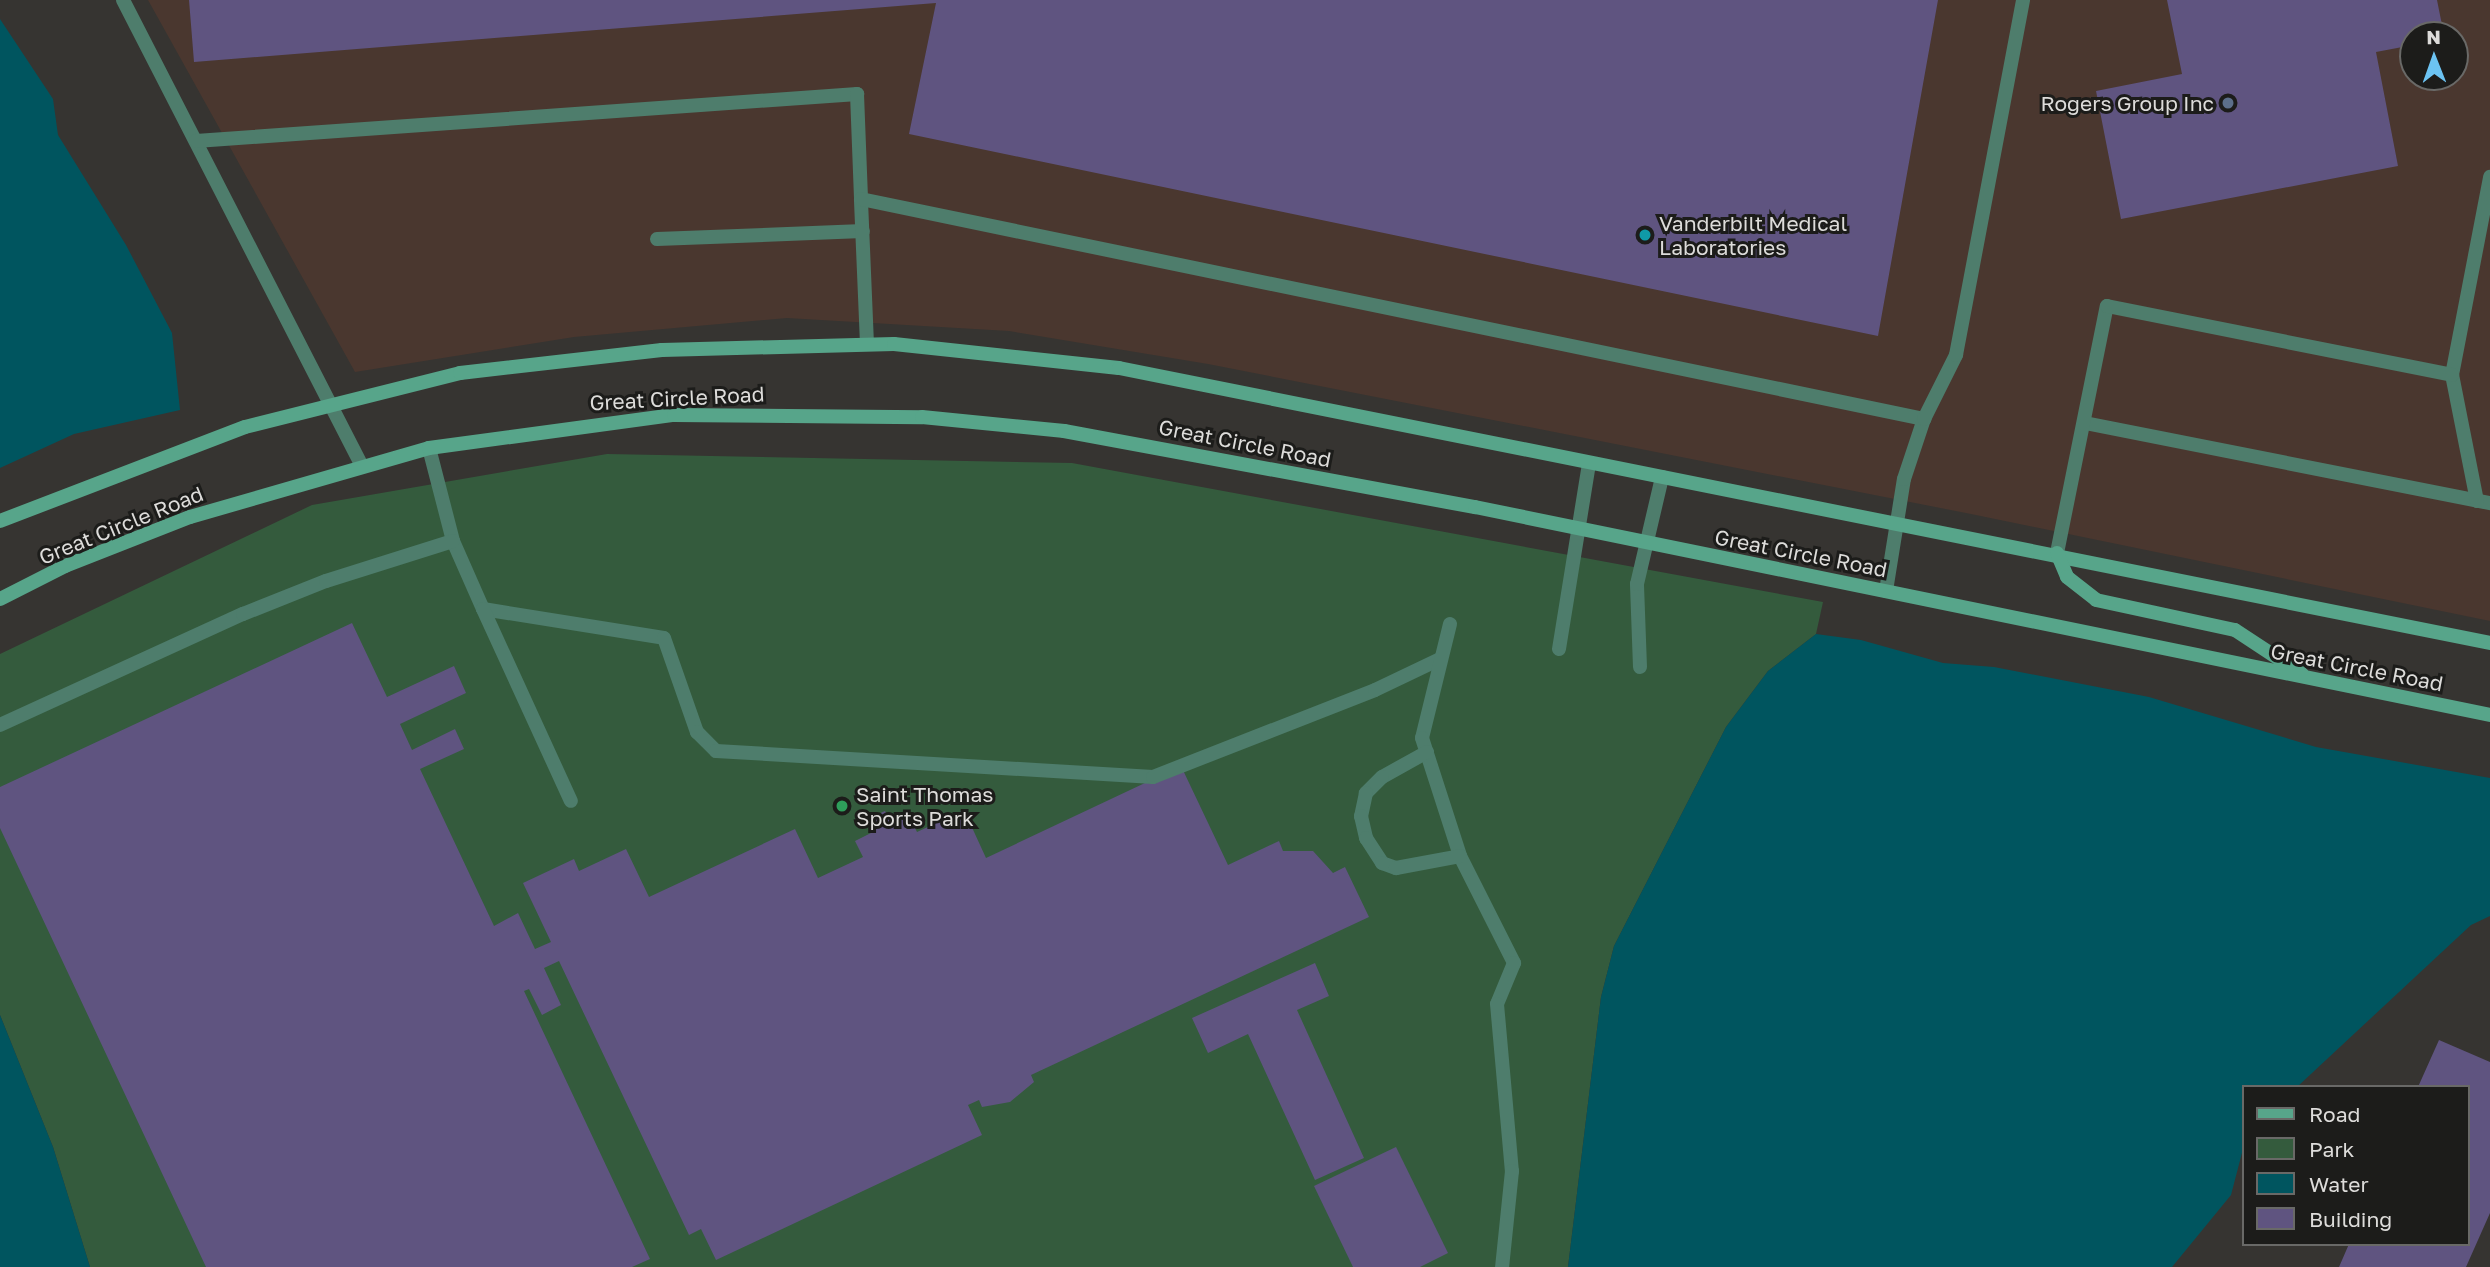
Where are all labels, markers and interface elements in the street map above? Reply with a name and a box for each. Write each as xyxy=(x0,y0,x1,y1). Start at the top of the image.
north arrow xyxy=(2399,21,2469,91)
text: N xyxy=(2426,25,2441,48)
place label: Rogers Group Inc xyxy=(2040,90,2214,116)
marker: Rogers Group Inc xyxy=(2220,95,2236,111)
place label: Vanderbilt Medical Laboratories xyxy=(1659,210,1847,260)
marker: Vanderbilt Medical Laboratories xyxy=(1637,227,1653,243)
street label: Great Circle Road xyxy=(589,381,765,415)
street label: Great Circle Road xyxy=(1157,414,1333,472)
street label: Great Circle Road xyxy=(35,481,207,569)
street label: Great Circle Road xyxy=(1713,524,1889,582)
street label: Great Circle Road xyxy=(2269,638,2445,696)
place label: Saint Thomas Sports Park xyxy=(856,781,993,831)
marker: Saint Thomas Sports Park xyxy=(834,798,850,814)
legend xyxy=(2242,1085,2469,1246)
text: Road xyxy=(2309,1101,2360,1127)
text: Park xyxy=(2309,1136,2354,1162)
text: Water xyxy=(2309,1171,2369,1197)
text: Building xyxy=(2309,1206,2392,1232)

